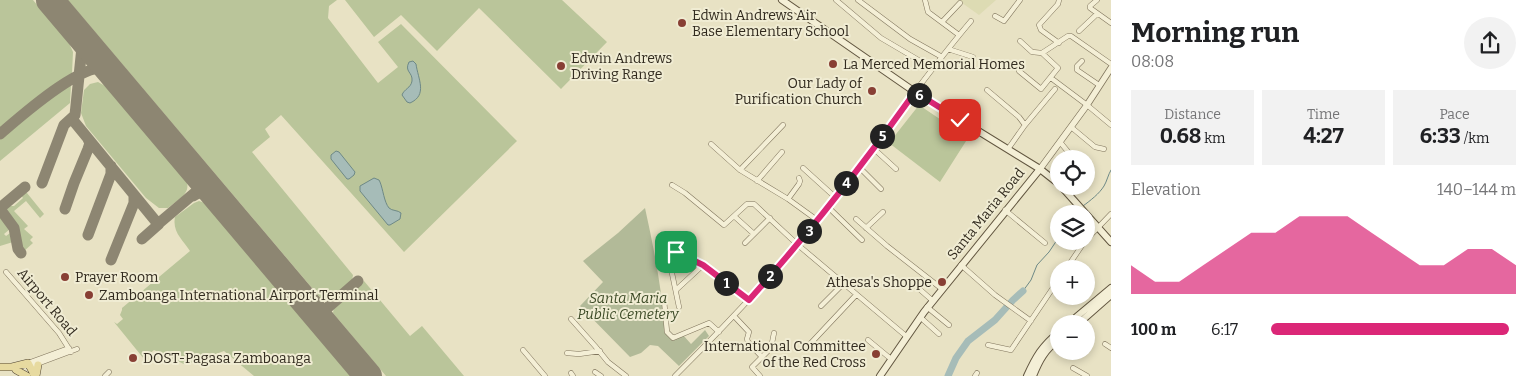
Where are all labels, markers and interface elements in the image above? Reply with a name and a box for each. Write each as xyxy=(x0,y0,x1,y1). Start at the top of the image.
place label: Edwin Andrews Air Base Elementary School xyxy=(692,7,849,40)
text: Morning run xyxy=(1131,16,1299,49)
marker: Edwin Andrews Air Base Elementary School xyxy=(676,17,688,29)
button: share xyxy=(1464,17,1516,69)
place label: Edwin Andrews Driving Range xyxy=(571,50,672,83)
text: 08:08 xyxy=(1131,52,1174,71)
place label: La Merced Memorial Homes xyxy=(843,56,1025,73)
marker: La Merced Memorial Homes xyxy=(827,58,839,70)
marker: Edwin Andrews Driving Range xyxy=(555,60,567,72)
place label: Our Lady of Purification Church xyxy=(735,75,863,108)
pin: 6 xyxy=(906,82,932,108)
marker: Our Lady of Purification Church xyxy=(866,85,878,97)
text: 6 xyxy=(915,87,924,104)
pin xyxy=(939,99,981,141)
icon: check xyxy=(946,106,974,134)
text: Distance xyxy=(1164,106,1221,123)
text: Time xyxy=(1307,106,1340,123)
text: Pace xyxy=(1439,106,1470,123)
text: 0.68 xyxy=(1160,123,1201,149)
text: 4:27 xyxy=(1303,123,1344,149)
text: 6:33 xyxy=(1420,123,1461,149)
pin: 5 xyxy=(870,124,894,148)
text: 5 xyxy=(879,128,886,145)
text: km xyxy=(1201,130,1225,147)
text: /km xyxy=(1461,130,1489,147)
map controls xyxy=(1050,150,1095,360)
button: locate xyxy=(1050,150,1095,195)
street label: Santa Maria Road xyxy=(944,165,1028,263)
pin: 4 xyxy=(834,170,858,196)
text: 4 xyxy=(842,175,851,192)
text: Elevation xyxy=(1131,180,1201,199)
text: 140–144 m xyxy=(1437,180,1516,199)
button: layers xyxy=(1050,205,1095,250)
pin: 3 xyxy=(796,218,822,244)
text: 3 xyxy=(805,223,814,240)
pin xyxy=(655,231,697,273)
icon: arrive xyxy=(662,238,690,266)
button: + xyxy=(1050,260,1095,305)
pin: 2 xyxy=(758,264,782,288)
street label: Airport Road xyxy=(14,265,80,339)
text: 2 xyxy=(767,268,774,285)
place label: Prayer Room xyxy=(75,269,159,286)
pin: 1 xyxy=(714,270,738,296)
marker: Prayer Room xyxy=(59,271,71,283)
place label: Athesa's Shoppe xyxy=(826,274,932,291)
text: 1 xyxy=(723,275,730,292)
marker: Athesa's Shoppe xyxy=(936,276,948,288)
place label: Zamboanga International Airport Terminal xyxy=(99,287,378,304)
marker: Zamboanga International Airport Terminal xyxy=(83,289,95,301)
park label: Santa Maria Public Cemetery xyxy=(577,290,680,323)
button: − xyxy=(1050,315,1095,360)
text: 100 m xyxy=(1131,320,1176,339)
text: 6:17 xyxy=(1211,320,1238,339)
place label: International Committee of the Red Cross xyxy=(704,338,866,371)
marker: International Committee of the Red Cross xyxy=(870,348,882,360)
place label: DOST-Pagasa Zamboanga xyxy=(143,350,311,367)
marker: DOST-Pagasa Zamboanga xyxy=(127,352,139,364)

